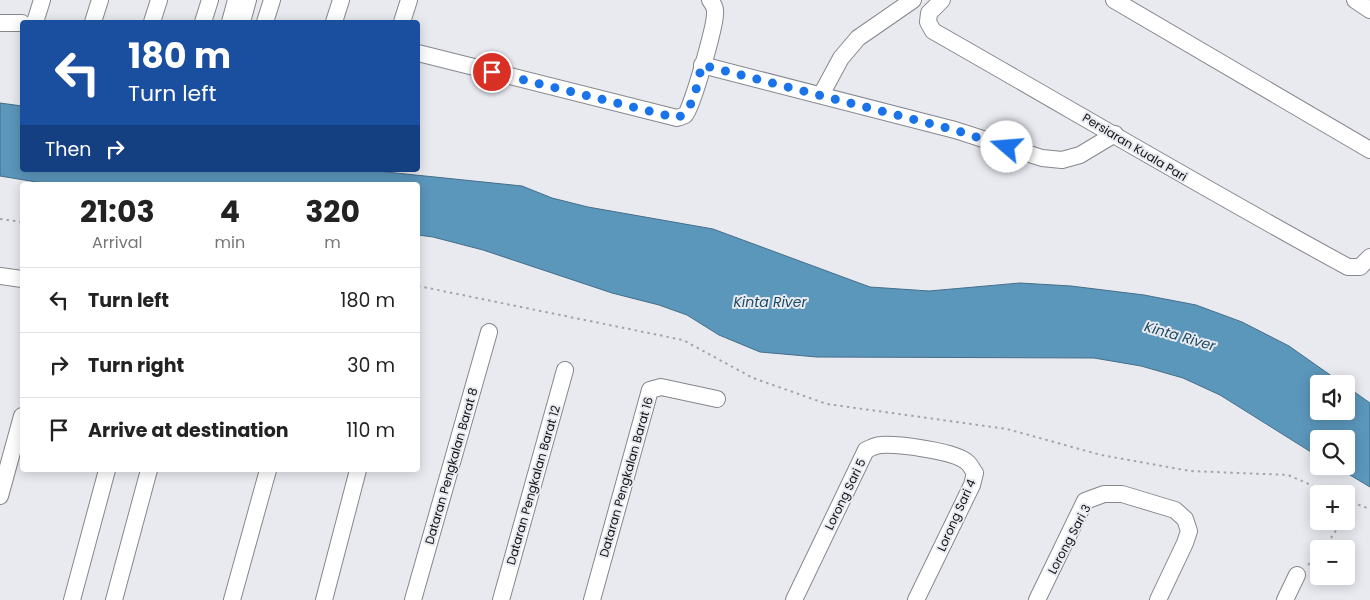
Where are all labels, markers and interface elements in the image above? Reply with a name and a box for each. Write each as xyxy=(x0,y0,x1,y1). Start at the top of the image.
text: 180 m xyxy=(128,31,231,80)
icon: left xyxy=(45,40,110,105)
pin xyxy=(471,51,513,93)
icon: arrive xyxy=(478,58,506,86)
text: Turn left xyxy=(128,78,216,109)
street label: Persiaran Kuala Pari xyxy=(1079,109,1191,185)
position arrow xyxy=(980,120,1032,172)
icon: right xyxy=(101,135,129,163)
text: Then xyxy=(45,136,91,163)
text: 21:03 xyxy=(80,190,155,233)
text: 4 xyxy=(220,190,240,233)
text: 320 xyxy=(305,190,360,233)
text: Arrival xyxy=(92,231,142,254)
text: min xyxy=(215,231,245,254)
text: m xyxy=(324,231,341,254)
icon: left xyxy=(45,286,73,314)
text: Turn left xyxy=(88,287,169,314)
text: 180 m xyxy=(340,287,395,314)
water label: Kinta River xyxy=(733,292,807,312)
water label: Kinta River xyxy=(1142,316,1219,356)
icon: right xyxy=(45,351,73,379)
text: Turn right xyxy=(88,352,184,379)
text: 30 m xyxy=(347,352,395,379)
map controls xyxy=(1310,375,1355,585)
button: sound xyxy=(1310,375,1355,420)
street label: Dataran Pengkalan Barat 8 xyxy=(420,386,482,546)
street label: Dataran Pengkalan Barat 16 xyxy=(595,395,657,559)
street label: Dataran Pengkalan Barat 12 xyxy=(502,403,564,567)
icon: arrive xyxy=(45,416,73,444)
text: Arrive at destination xyxy=(88,417,289,444)
text: 110 m xyxy=(346,417,395,444)
button: search xyxy=(1310,430,1355,475)
street label: Lorong Sari 5 xyxy=(820,456,870,532)
street label: Lorong Sari 4 xyxy=(933,476,980,554)
button: + xyxy=(1310,485,1355,530)
street label: Lorong Sari 3 xyxy=(1043,501,1095,577)
button: − xyxy=(1310,540,1355,585)

